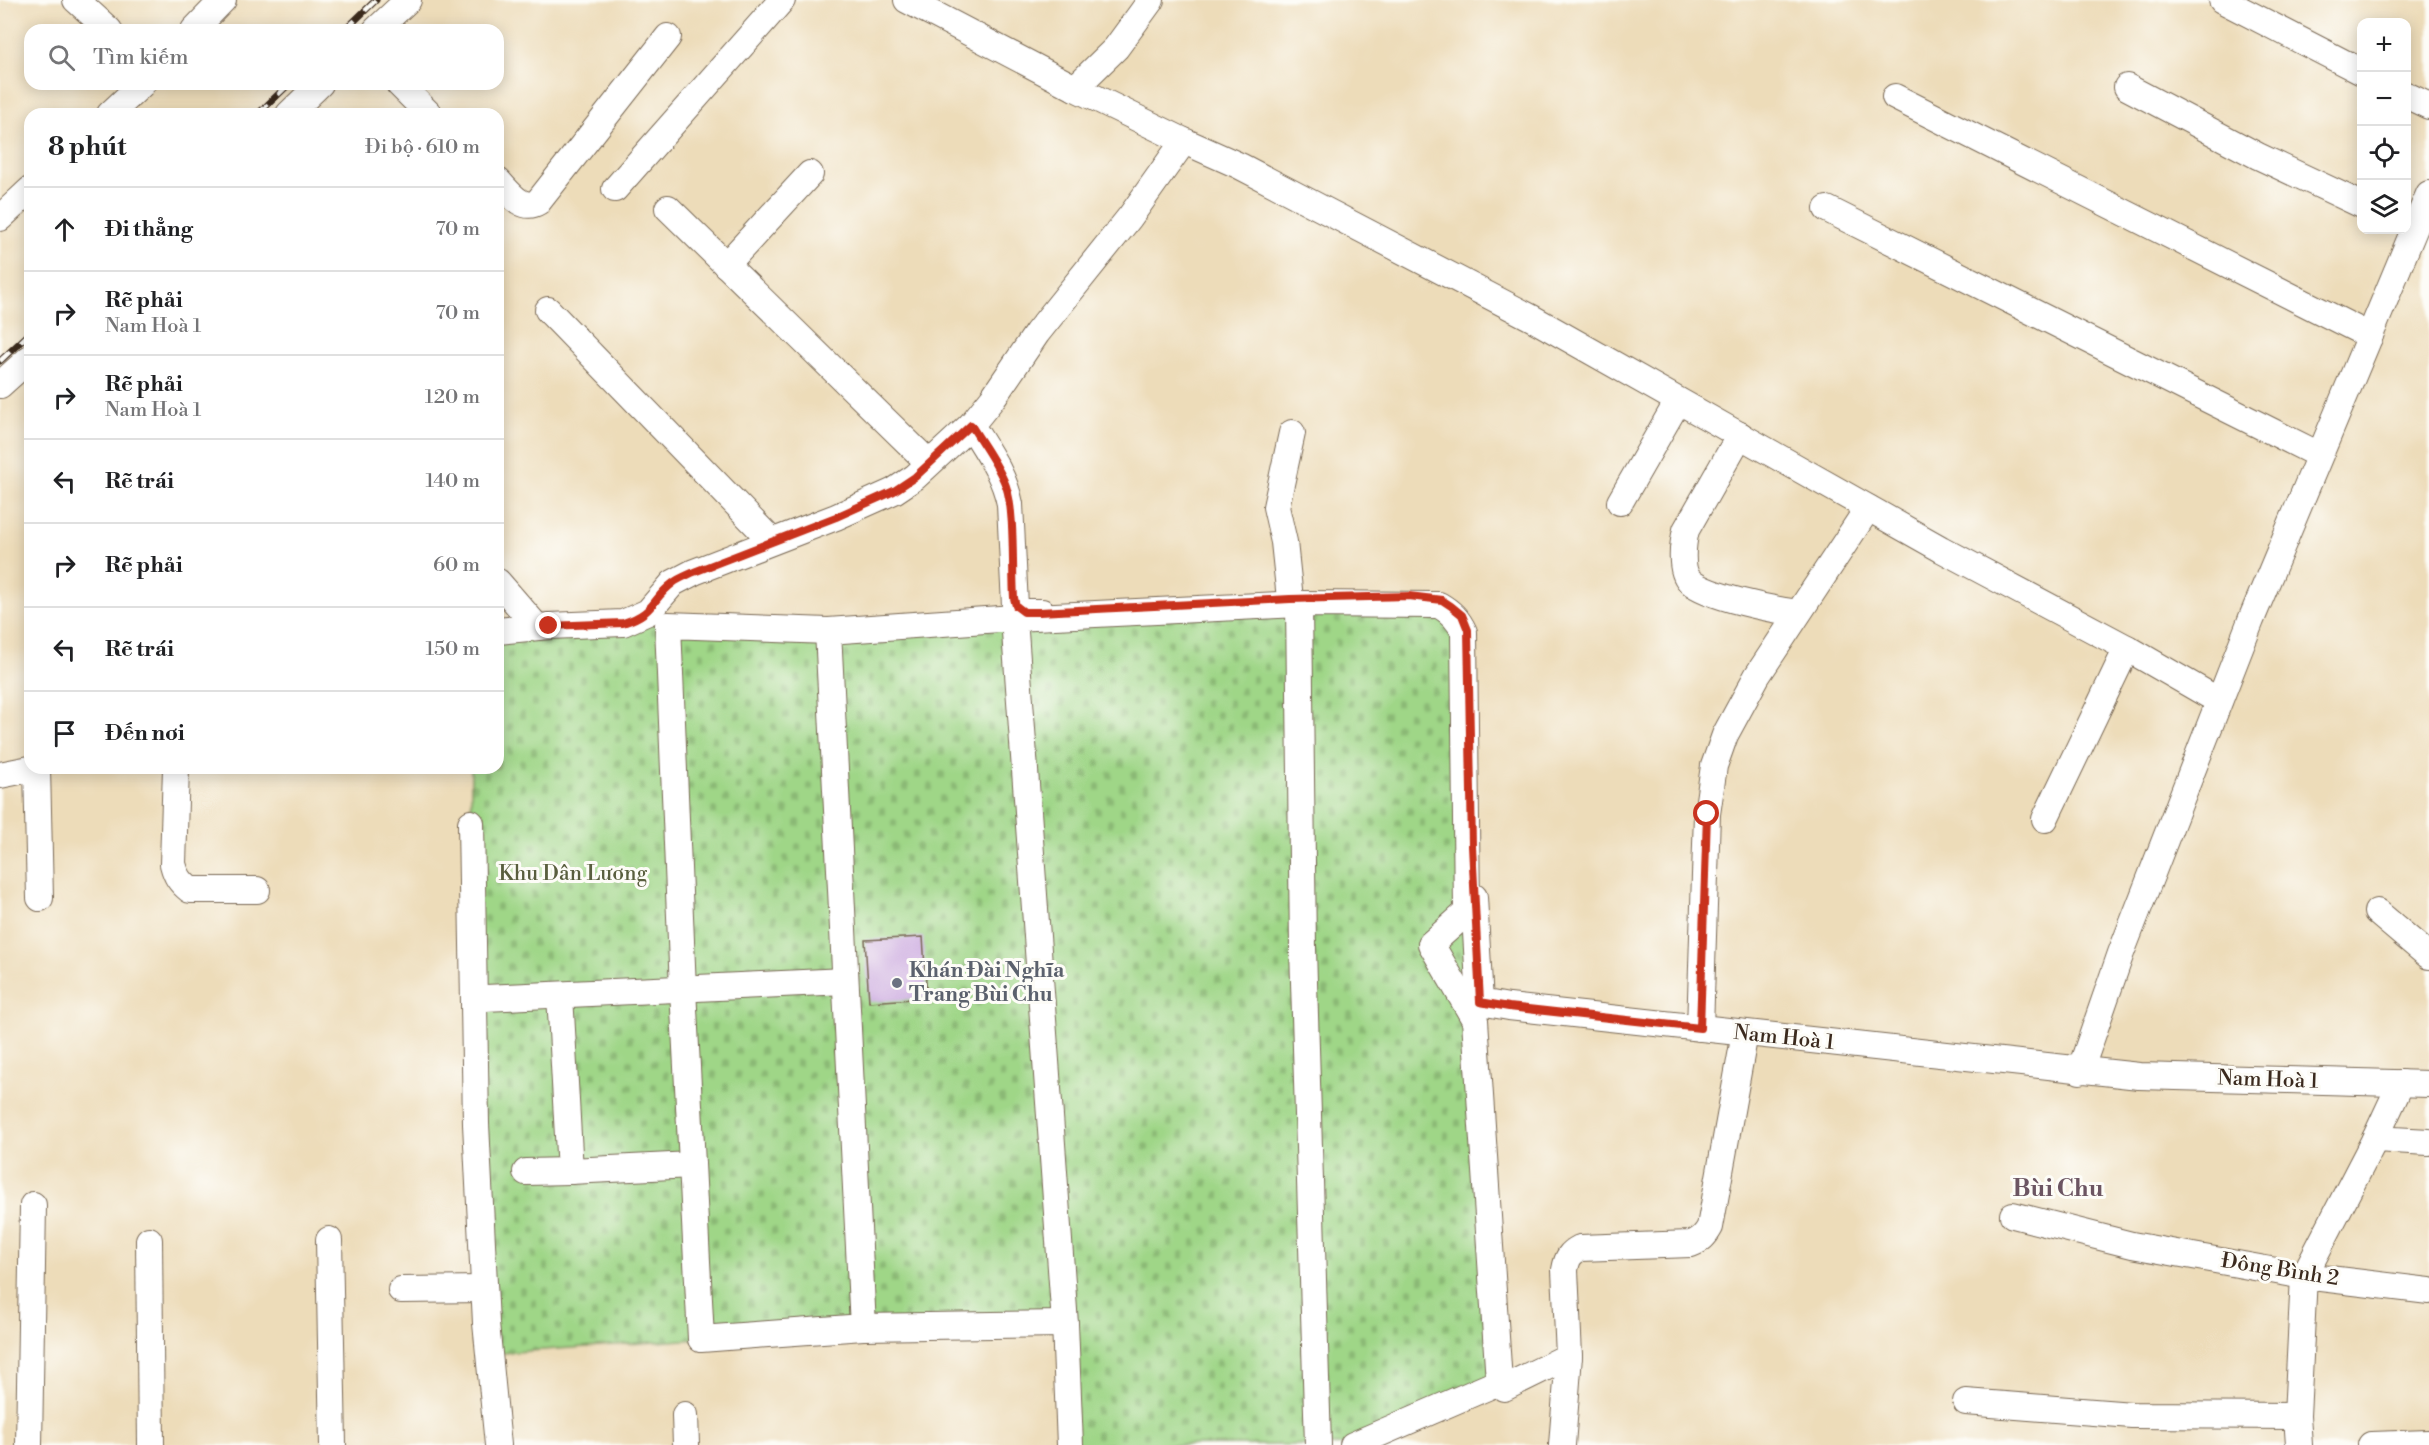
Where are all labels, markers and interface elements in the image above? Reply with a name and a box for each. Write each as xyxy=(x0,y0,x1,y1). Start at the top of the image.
map controls xyxy=(2357,18,2411,234)
button: + xyxy=(2357,18,2411,72)
search box xyxy=(24,24,504,90)
icon: search xyxy=(45,41,78,74)
text: Tìm kiếm xyxy=(93,44,189,71)
button: − xyxy=(2357,72,2411,126)
button: locate xyxy=(2357,126,2411,180)
text: 8 phút xyxy=(48,131,126,163)
text: Đi bộ · 610 m xyxy=(365,135,480,160)
button: layers xyxy=(2357,180,2411,234)
icon: ahead xyxy=(48,213,81,246)
text: Đi thẳng xyxy=(105,216,193,243)
text: 70 m xyxy=(436,217,480,242)
text: Rẽ phải xyxy=(105,287,183,314)
icon: right xyxy=(48,297,81,330)
text: 70 m xyxy=(436,301,480,326)
text: Nam Hoà 1 xyxy=(105,314,201,339)
text: Rẽ phải xyxy=(105,371,183,398)
icon: right xyxy=(48,381,81,414)
text: 120 m xyxy=(425,385,480,410)
text: Nam Hoà 1 xyxy=(105,398,201,423)
icon: left xyxy=(48,465,81,498)
text: Rẽ trái xyxy=(105,468,174,495)
text: 140 m xyxy=(425,469,480,494)
icon: right xyxy=(48,549,81,582)
text: Rẽ phải xyxy=(105,552,183,579)
text: 60 m xyxy=(433,553,480,578)
route end xyxy=(535,612,561,638)
icon: left xyxy=(48,633,81,666)
text: Rẽ trái xyxy=(105,636,174,663)
text: 150 m xyxy=(425,637,480,662)
icon: arrive xyxy=(48,717,81,750)
text: Đến nơi xyxy=(105,720,185,747)
route start xyxy=(1693,800,1719,826)
park label: Khu Dân Lương xyxy=(499,861,648,887)
place label: Khán Đài Nghĩa Trang Bùi Chu xyxy=(909,958,1065,1008)
marker: Khán Đài Nghĩa Trang Bùi Chu xyxy=(890,976,904,990)
street label: Nam Hoà 1 xyxy=(1732,1020,1836,1056)
street label: Nam Hoà 1 xyxy=(2217,1065,2319,1095)
district label: Bùi Chu xyxy=(2013,1174,2104,1204)
street label: Đông Bình 2 xyxy=(2219,1248,2341,1292)

